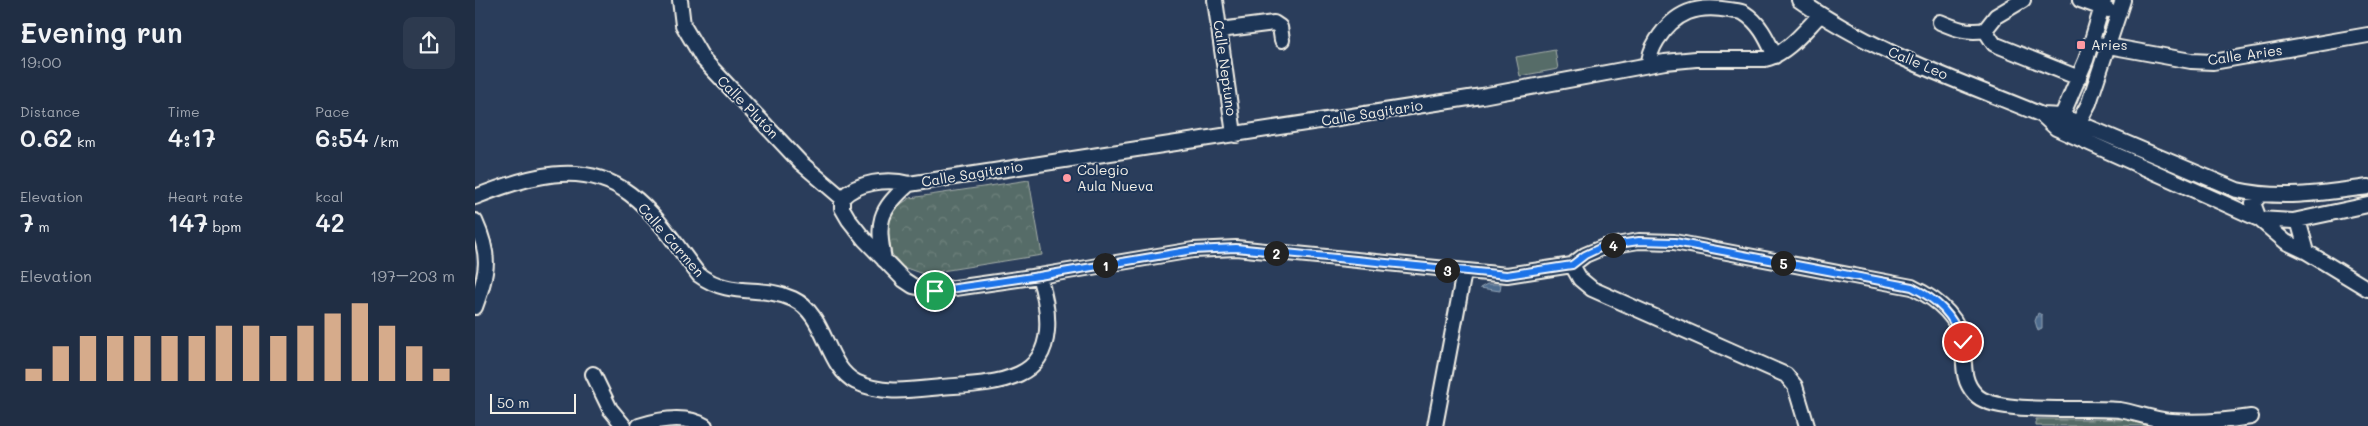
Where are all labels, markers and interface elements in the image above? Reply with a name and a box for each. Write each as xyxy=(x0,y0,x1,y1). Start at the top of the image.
text: Evening run xyxy=(20,14,183,50)
button: share xyxy=(403,17,455,69)
street label: Calle Neptuno xyxy=(1209,19,1242,117)
place label: Aries xyxy=(2091,35,2127,54)
marker: Aries xyxy=(2075,39,2087,51)
street label: Calle Aries xyxy=(2206,40,2284,69)
street label: Calle Leo xyxy=(1885,41,1951,84)
text: 19:00 xyxy=(20,51,61,72)
street label: Calle Plutón xyxy=(713,71,783,142)
street label: Calle Sagitario xyxy=(1320,95,1424,130)
text: Distance xyxy=(20,102,80,121)
text: Time xyxy=(168,102,200,121)
text: Pace xyxy=(315,102,350,121)
text: 0.62 xyxy=(20,121,73,153)
text: 4:17 xyxy=(168,121,216,153)
text: 6:54 xyxy=(315,121,368,153)
text: km xyxy=(73,132,96,151)
text: /km xyxy=(368,132,399,151)
street label: Calle Sagitario xyxy=(920,156,1024,191)
place label: Colegio Aula Nueva xyxy=(1077,160,1154,195)
marker: Colegio Aula Nueva xyxy=(1061,172,1073,184)
text: Elevation xyxy=(20,187,83,206)
text: Heart rate xyxy=(168,187,243,206)
text: kcal xyxy=(315,187,343,206)
street label: Calle Carmen xyxy=(634,199,709,281)
text: 7 xyxy=(20,206,34,238)
text: 147 xyxy=(168,206,208,238)
text: 42 xyxy=(315,206,345,238)
text: m xyxy=(34,217,50,236)
text: bpm xyxy=(208,217,241,236)
pin: 4 xyxy=(1601,232,1625,258)
text: 4 xyxy=(1609,236,1618,255)
pin: 2 xyxy=(1263,240,1289,266)
text: 2 xyxy=(1273,244,1280,263)
pin: 5 xyxy=(1771,250,1795,276)
pin: 1 xyxy=(1093,252,1117,278)
text: 5 xyxy=(1779,254,1788,273)
text: 1 xyxy=(1102,256,1109,275)
pin: 3 xyxy=(1435,258,1459,282)
text: 3 xyxy=(1443,261,1452,280)
text: Elevation xyxy=(20,265,92,286)
text: 197–203 m xyxy=(370,265,455,286)
pin xyxy=(914,270,956,312)
icon: arrive xyxy=(921,277,949,305)
pin xyxy=(1942,321,1984,363)
icon: check xyxy=(1949,328,1977,356)
scale bar xyxy=(490,391,576,414)
text: 50 m xyxy=(497,393,529,412)

